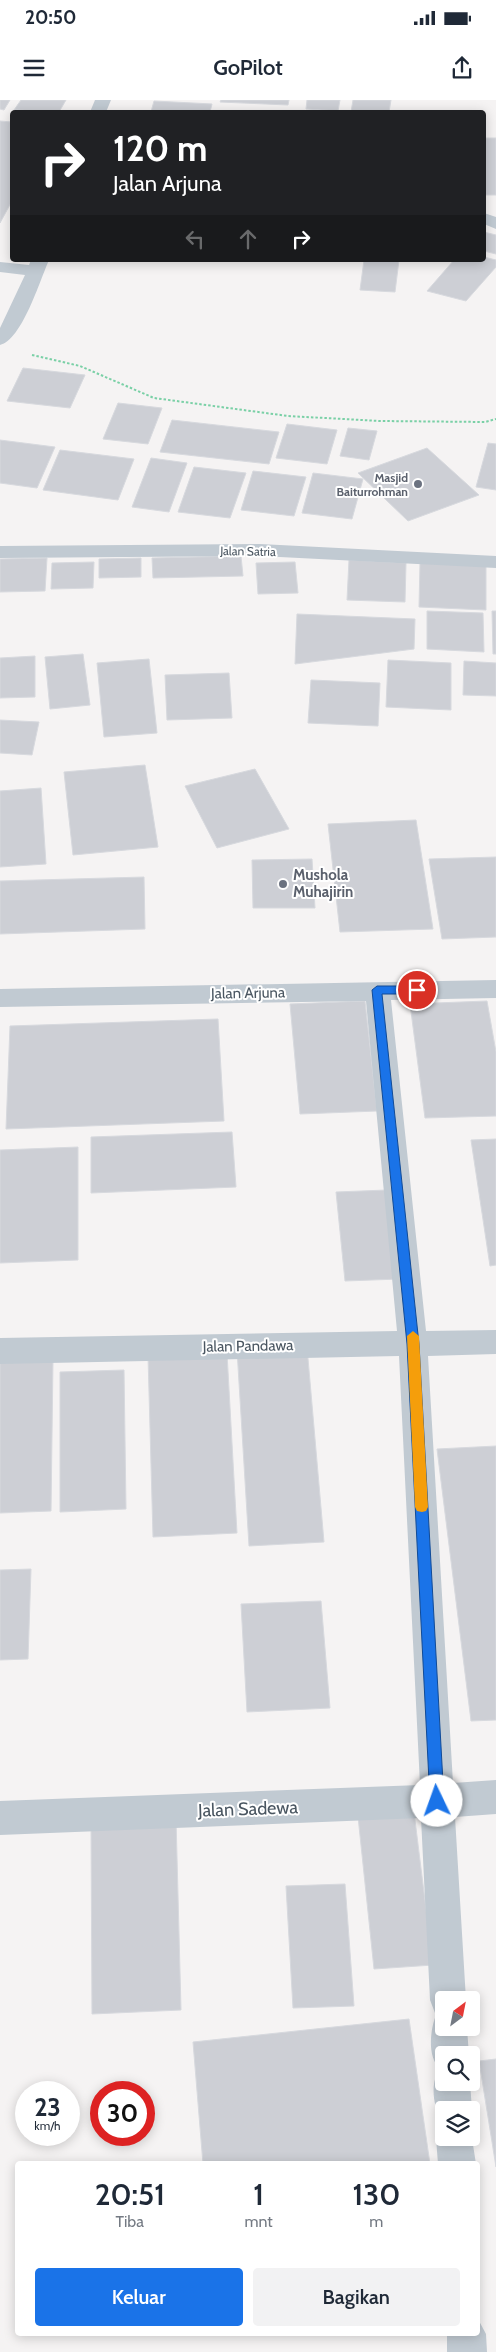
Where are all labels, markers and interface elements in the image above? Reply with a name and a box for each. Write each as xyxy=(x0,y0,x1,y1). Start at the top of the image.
text: 20:50 xyxy=(25,6,76,29)
icon: menu xyxy=(20,54,48,82)
text: GoPilot xyxy=(213,54,283,81)
icon: share xyxy=(448,54,476,82)
text: 120 m xyxy=(113,127,207,170)
icon: right xyxy=(30,130,95,195)
text: Jalan Arjuna xyxy=(113,170,222,197)
icon: left xyxy=(181,225,209,253)
icon: ahead xyxy=(234,225,262,253)
icon: right xyxy=(287,225,315,253)
place label: Masjid Baiturrohman xyxy=(337,470,408,499)
marker: Masjid Baiturrohman xyxy=(412,478,424,490)
street label: Jalan Satria xyxy=(219,543,276,559)
place label: Mushola Muhajirin xyxy=(293,866,353,901)
marker: Mushola Muhajirin xyxy=(277,878,289,890)
pin xyxy=(396,969,438,1011)
icon: arrive xyxy=(403,976,431,1004)
street label: Jalan Arjuna xyxy=(210,983,286,1003)
street label: Jalan Pandawa xyxy=(202,1336,294,1356)
position arrow xyxy=(410,1774,462,1826)
street label: Jalan Sadewa xyxy=(197,1796,299,1822)
north arrow xyxy=(435,1991,480,2036)
map controls xyxy=(435,1991,480,2146)
button: search xyxy=(435,2046,480,2091)
speed limit sign: 30 xyxy=(90,2081,155,2146)
text: 23 xyxy=(34,2092,61,2122)
button: layers xyxy=(435,2101,480,2146)
text: km/h xyxy=(34,2118,61,2133)
text: 20:51 xyxy=(95,2176,165,2213)
text: 1 xyxy=(253,2176,264,2213)
text: 130 xyxy=(352,2176,400,2213)
text: Tiba xyxy=(116,2212,144,2231)
text: mnt xyxy=(245,2212,273,2231)
text: m xyxy=(369,2212,383,2231)
button: Keluar xyxy=(35,2268,243,2326)
button: Bagikan xyxy=(253,2268,460,2326)

